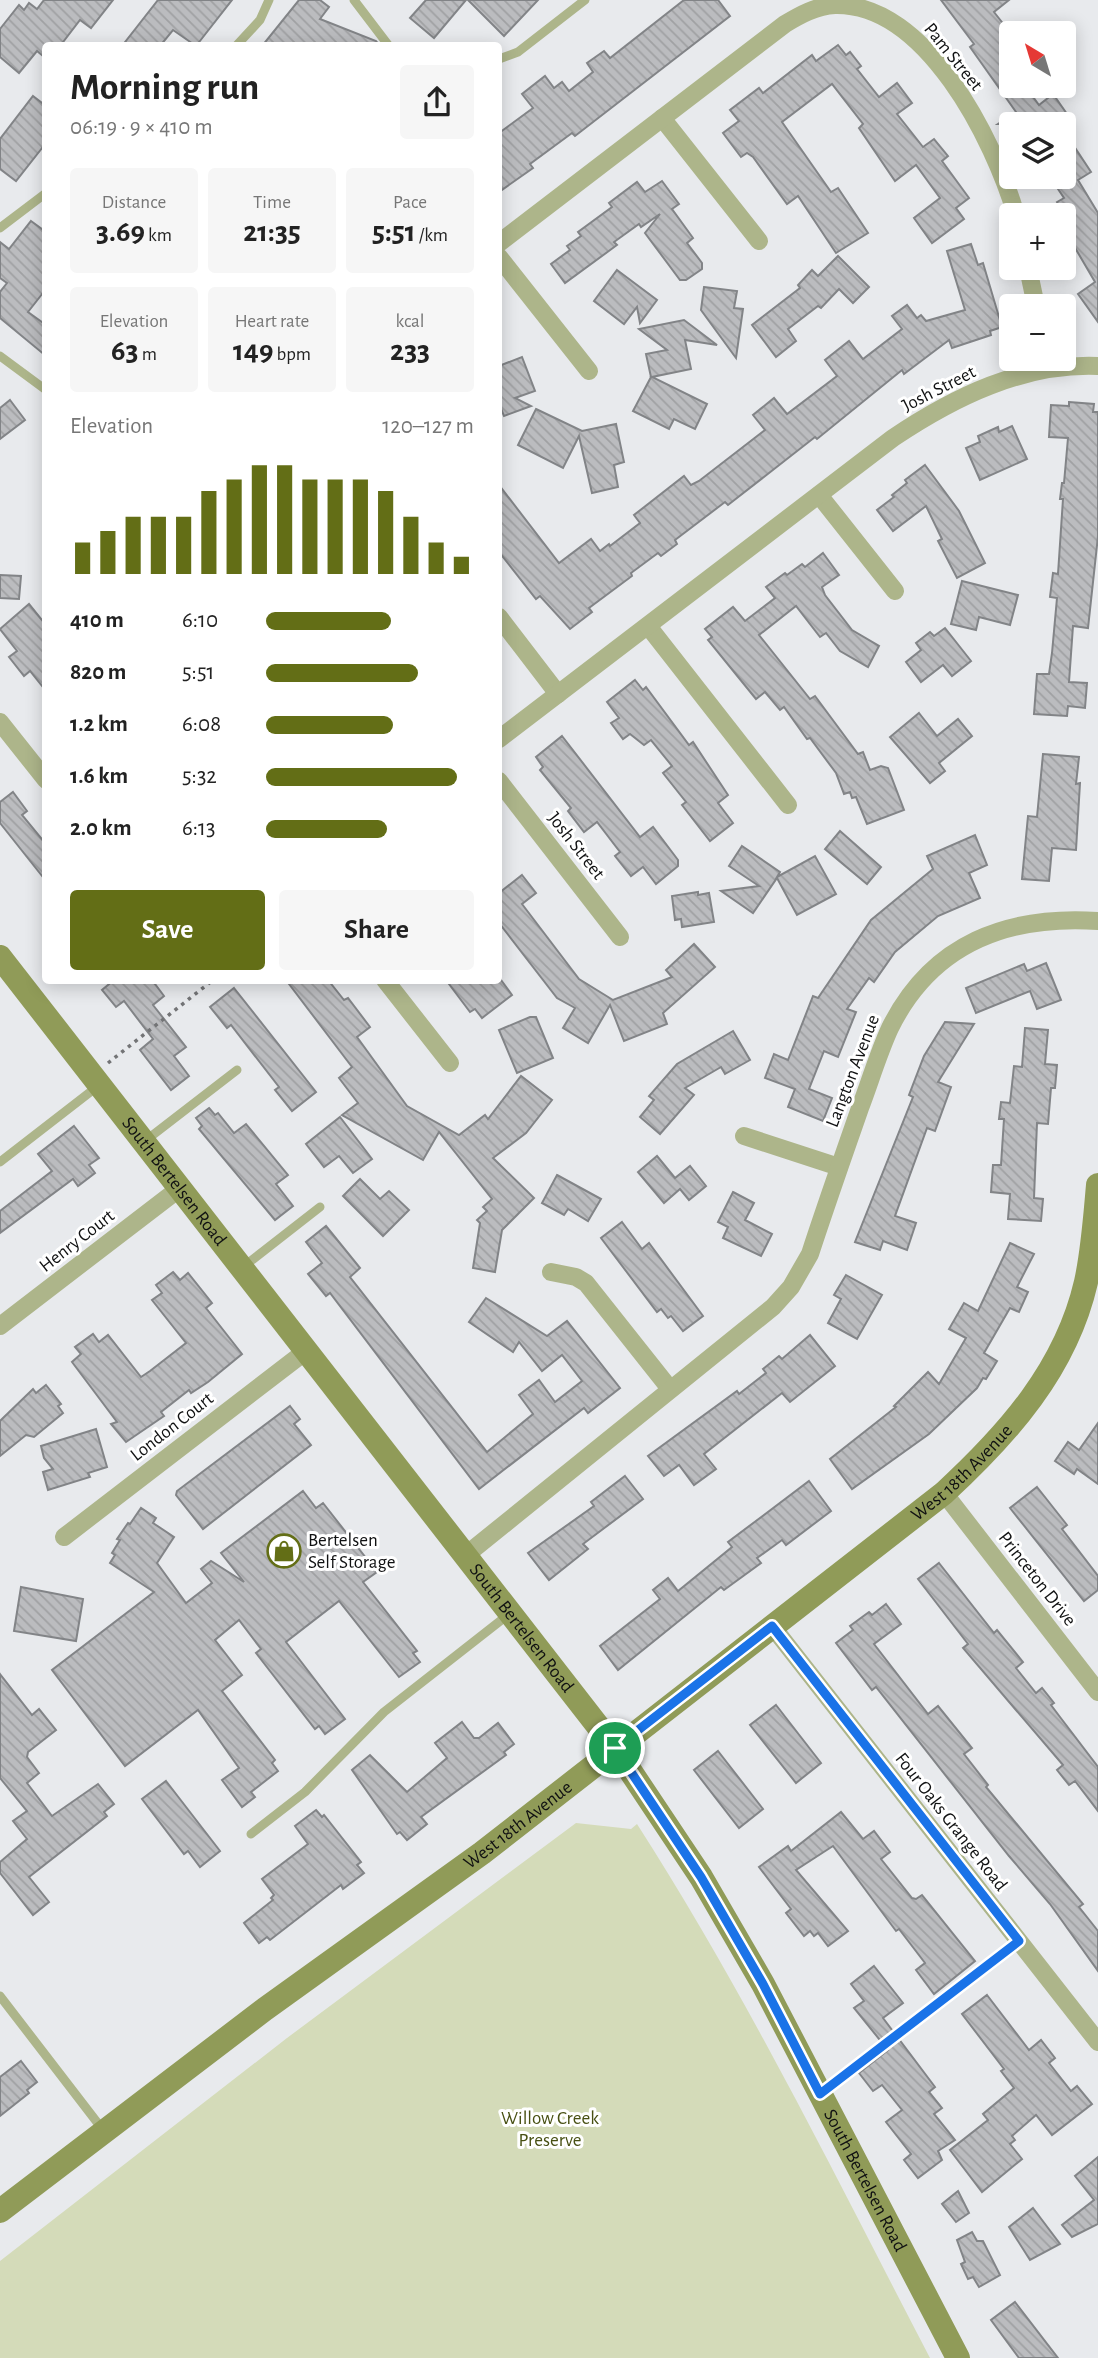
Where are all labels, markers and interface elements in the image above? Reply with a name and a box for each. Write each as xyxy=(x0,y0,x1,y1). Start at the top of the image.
street label: Pam Street xyxy=(920,20,986,94)
north arrow xyxy=(999,21,1076,98)
map controls xyxy=(999,21,1076,371)
button: share xyxy=(400,65,474,139)
text: Morning run xyxy=(70,69,259,107)
button: layers xyxy=(999,112,1076,189)
text: 06:19 · 9 × 410 m xyxy=(70,116,213,139)
text: Distance xyxy=(102,193,166,212)
text: Time xyxy=(253,193,291,212)
text: Pace xyxy=(393,193,427,212)
button: + xyxy=(999,203,1076,280)
text: 3.69 xyxy=(96,217,145,247)
text: 21:35 xyxy=(243,217,301,247)
text: 5:51 xyxy=(372,217,416,247)
text: km xyxy=(145,226,172,245)
text: /km xyxy=(416,226,448,245)
button: − xyxy=(999,294,1076,371)
text: Elevation xyxy=(100,312,168,331)
text: Heart rate xyxy=(235,312,309,331)
text: kcal xyxy=(396,312,424,331)
text: 63 xyxy=(111,336,139,366)
text: 149 xyxy=(233,336,273,366)
text: 233 xyxy=(390,336,430,366)
text: m xyxy=(139,345,157,364)
text: bpm xyxy=(273,345,311,364)
street label: Josh Street xyxy=(899,362,979,416)
text: Elevation xyxy=(70,415,153,438)
text: 120–127 m xyxy=(382,415,474,438)
text: 410 m xyxy=(70,609,124,632)
text: 6:10 xyxy=(182,609,218,632)
text: 820 m xyxy=(70,661,126,684)
text: 5:51 xyxy=(182,661,214,684)
text: 1.2 km xyxy=(70,713,128,736)
text: 6:08 xyxy=(182,713,221,736)
text: 1.6 km xyxy=(70,765,128,788)
text: 5:32 xyxy=(182,765,217,788)
street label: Josh Street xyxy=(544,809,608,883)
text: 2.0 km xyxy=(70,817,132,840)
text: 6:13 xyxy=(182,817,215,840)
button: Save xyxy=(70,890,265,970)
button: Share xyxy=(279,890,474,970)
street label: Langton Avenue xyxy=(823,1012,883,1130)
street label: South Bertelsen Road xyxy=(118,1113,230,1249)
street label: Henry Court xyxy=(36,1206,118,1276)
street label: London Court xyxy=(127,1389,217,1465)
street label: West 18th Avenue xyxy=(908,1421,1016,1524)
street label: Princeton Drive xyxy=(995,1528,1079,1630)
place label: Bertelsen Self Storage xyxy=(308,1531,396,1572)
shop icon: Bertelsen Self Storage xyxy=(265,1532,303,1570)
street label: South Bertelsen Road xyxy=(466,1560,578,1696)
pin xyxy=(585,1718,645,1778)
icon: arrive xyxy=(596,1729,634,1767)
street label: Four Oaks Grange Road xyxy=(891,1749,1011,1895)
street label: West 18th Avenue xyxy=(460,1777,576,1872)
street label: South Bertelsen Road xyxy=(821,2106,910,2255)
park label: Willow Creek Preserve xyxy=(501,2109,599,2150)

